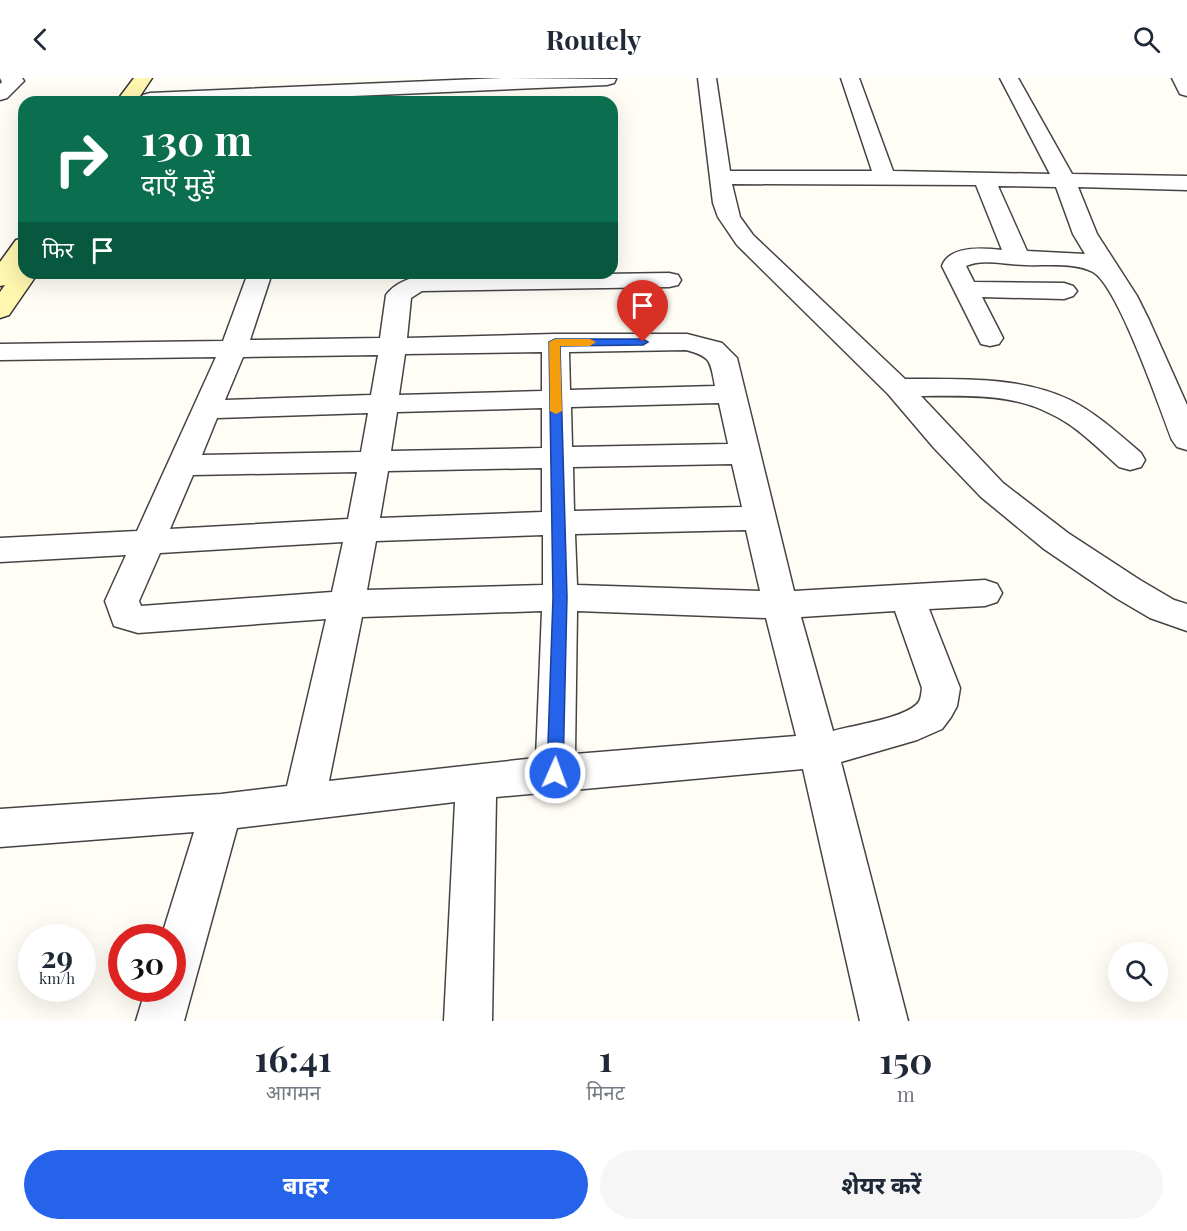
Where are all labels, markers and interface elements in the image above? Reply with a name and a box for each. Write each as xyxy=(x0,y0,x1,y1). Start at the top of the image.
text: Routely xyxy=(546,21,641,57)
icon: back xyxy=(24,23,57,56)
icon: search xyxy=(1130,23,1163,56)
text: 130 m xyxy=(141,111,252,167)
icon: right xyxy=(42,120,120,198)
text: दाएँ मुड़ें xyxy=(141,165,215,201)
text: फिर xyxy=(42,234,74,264)
icon: arrive xyxy=(86,234,119,267)
pin xyxy=(617,280,668,342)
icon: arrive xyxy=(626,289,659,322)
position arrow xyxy=(523,741,587,805)
speed limit sign: 30 xyxy=(108,924,186,1002)
text: 29 xyxy=(41,936,73,976)
map controls xyxy=(1108,942,1168,1002)
button: search xyxy=(1108,942,1168,1002)
text: km/h xyxy=(39,968,75,988)
text: 16:41 xyxy=(255,1033,332,1081)
text: 1 xyxy=(599,1033,612,1081)
text: 150 xyxy=(879,1035,932,1083)
text: आगमन xyxy=(266,1078,321,1105)
text: मिनट xyxy=(586,1078,625,1105)
text: m xyxy=(897,1080,915,1107)
button: बाहर xyxy=(24,1150,588,1219)
button: शेयर करें xyxy=(600,1150,1163,1219)

